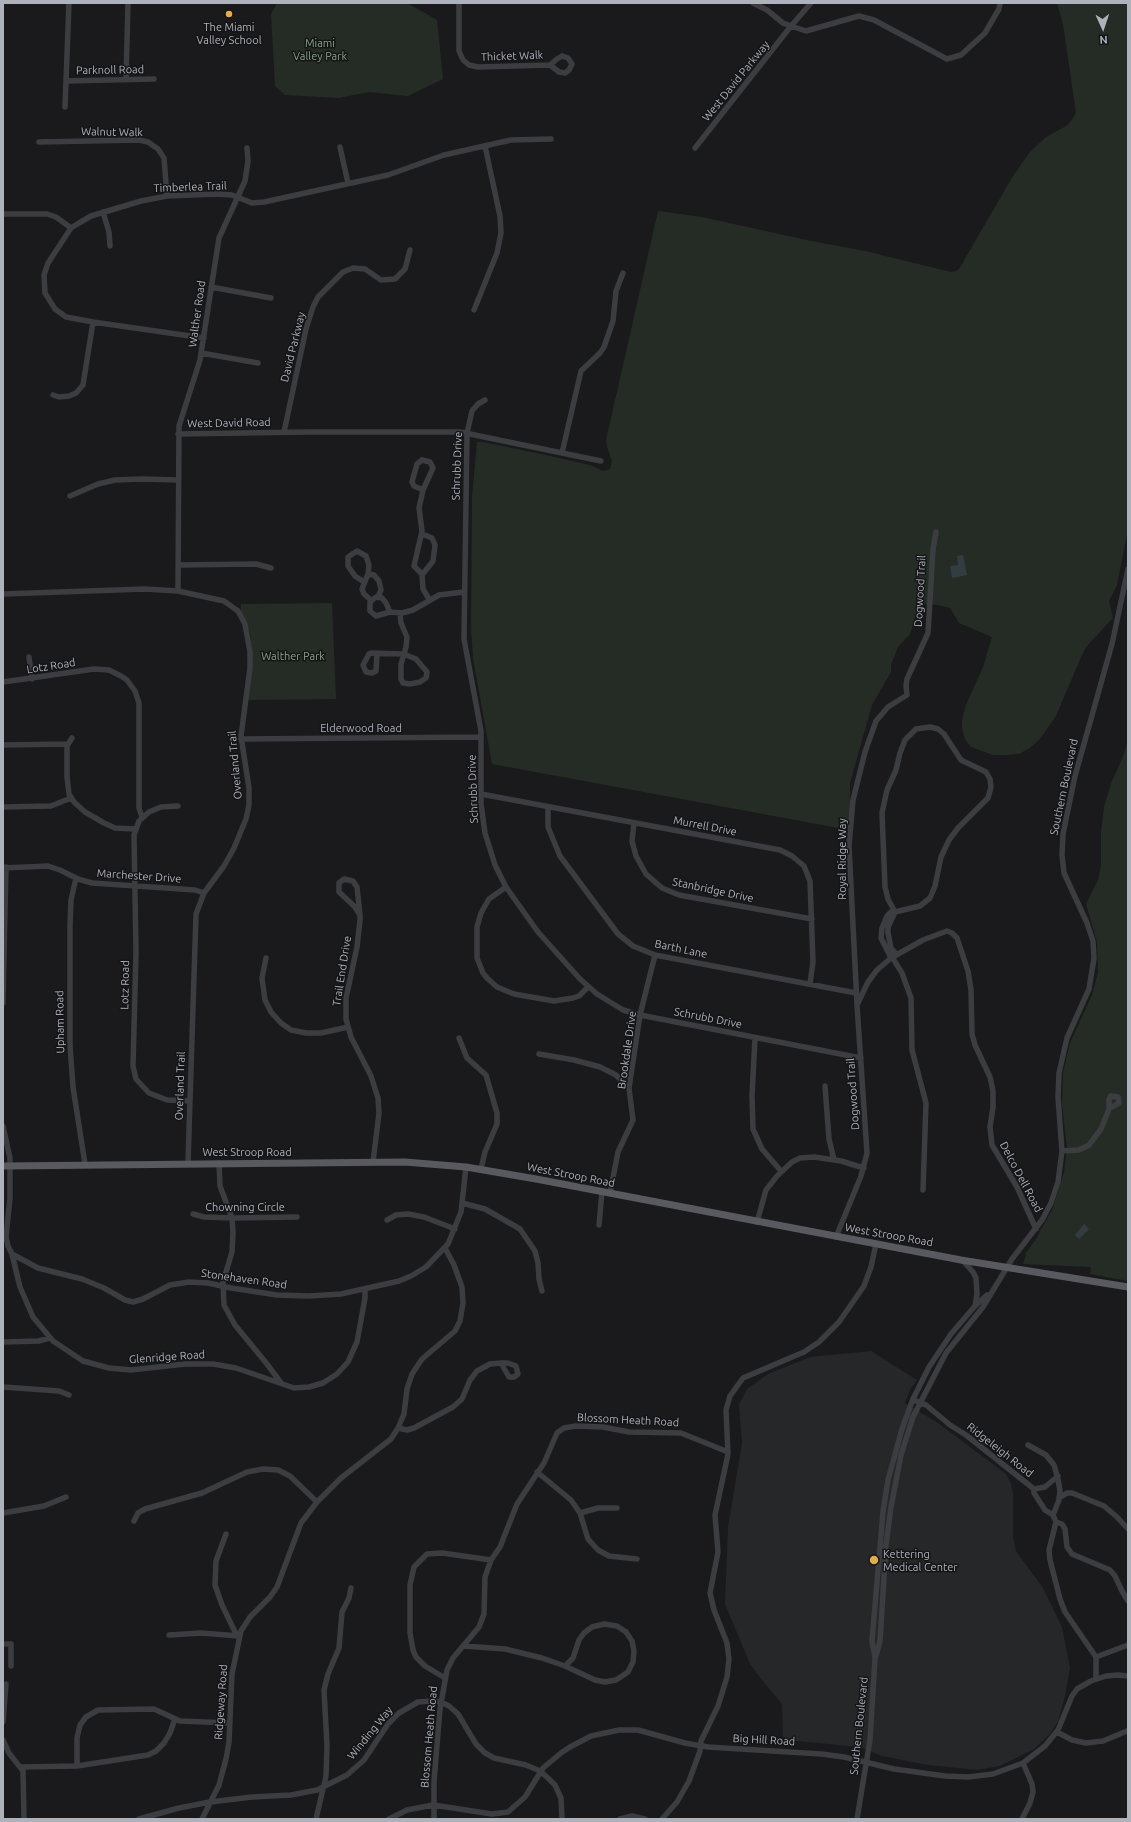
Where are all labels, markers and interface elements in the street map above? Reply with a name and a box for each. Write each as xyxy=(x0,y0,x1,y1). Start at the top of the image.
north arrow xyxy=(1083,8,1123,48)
marker: The Miami Valley School xyxy=(224,9,234,19)
place label: The Miami Valley School xyxy=(196,20,262,46)
text: N xyxy=(1099,34,1108,46)
park label: Miami Valley Park xyxy=(293,36,347,62)
street label: West David Parkway xyxy=(700,38,772,124)
street label: Thicket Walk xyxy=(481,48,543,64)
street label: Parknoll Road xyxy=(76,63,144,77)
street label: Walnut Walk xyxy=(81,125,143,139)
street label: Timberlea Trail xyxy=(153,179,227,195)
street label: Walther Road xyxy=(186,280,208,348)
street label: David Parkway xyxy=(278,311,308,383)
street label: West David Road xyxy=(187,416,271,430)
street label: Schrubb Drive xyxy=(449,431,465,501)
street label: Dogwood Trail xyxy=(912,555,928,627)
park label: Walther Park xyxy=(261,649,325,663)
street label: Lotz Road xyxy=(26,656,76,676)
street label: Elderwood Road xyxy=(320,721,402,735)
street label: Overland Trail xyxy=(225,730,245,800)
street label: Southern Boulevard xyxy=(1047,738,1081,836)
street label: Schrubb Drive xyxy=(465,754,481,824)
street label: Murrell Drive xyxy=(672,813,738,839)
street label: Royal Ridge Way xyxy=(835,818,849,900)
street label: Marchester Drive xyxy=(96,866,182,886)
street label: Stanbridge Drive xyxy=(671,875,755,905)
street label: Trail End Drive xyxy=(330,935,354,1007)
street label: Barth Lane xyxy=(653,937,709,961)
street label: Lotz Road xyxy=(118,960,132,1010)
street label: Upham Road xyxy=(53,990,67,1054)
street label: Schrubb Drive xyxy=(673,1005,743,1031)
street label: Brookdale Drive xyxy=(615,1010,639,1090)
street label: Overland Trail xyxy=(172,1051,188,1121)
street label: Dogwood Trail xyxy=(844,1058,862,1130)
street label: Delco Dell Road xyxy=(997,1139,1045,1215)
street label: West Stroop Road xyxy=(202,1145,292,1159)
street label: West Stroop Road xyxy=(526,1160,616,1190)
street label: Chowning Circle xyxy=(205,1200,285,1214)
street label: West Stroop Road xyxy=(844,1221,934,1249)
street label: Stonehaven Road xyxy=(200,1266,288,1292)
street label: Glenridge Road xyxy=(129,1348,205,1366)
street label: Blossom Heath Road xyxy=(577,1411,679,1429)
street label: Ridgeleigh Road xyxy=(964,1420,1036,1480)
place label: Kettering Medical Center xyxy=(883,1547,958,1573)
marker: Kettering Medical Center xyxy=(868,1554,880,1566)
street label: Ridgeway Road xyxy=(212,1664,230,1740)
street label: Southern Boulevard xyxy=(847,1676,871,1776)
street label: Blossom Heath Road xyxy=(418,1686,440,1788)
street label: Winding Way xyxy=(345,1704,395,1762)
street label: Big Hill Road xyxy=(732,1732,796,1748)

